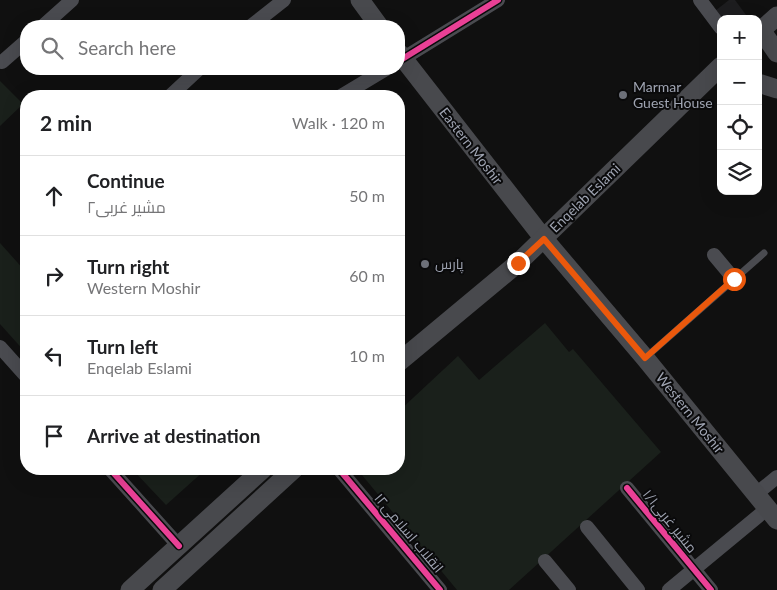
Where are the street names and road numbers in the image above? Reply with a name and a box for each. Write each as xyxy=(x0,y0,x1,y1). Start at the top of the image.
street label: Eastern Moshir xyxy=(436,104,507,188)
street label: Enqelab Eslami xyxy=(546,160,624,236)
street label: Western Moshir xyxy=(653,369,728,457)
street label: ۱/۱مشیر غربی xyxy=(640,486,701,556)
street label: انقلاب اسلامی۱۲ xyxy=(371,490,447,576)

